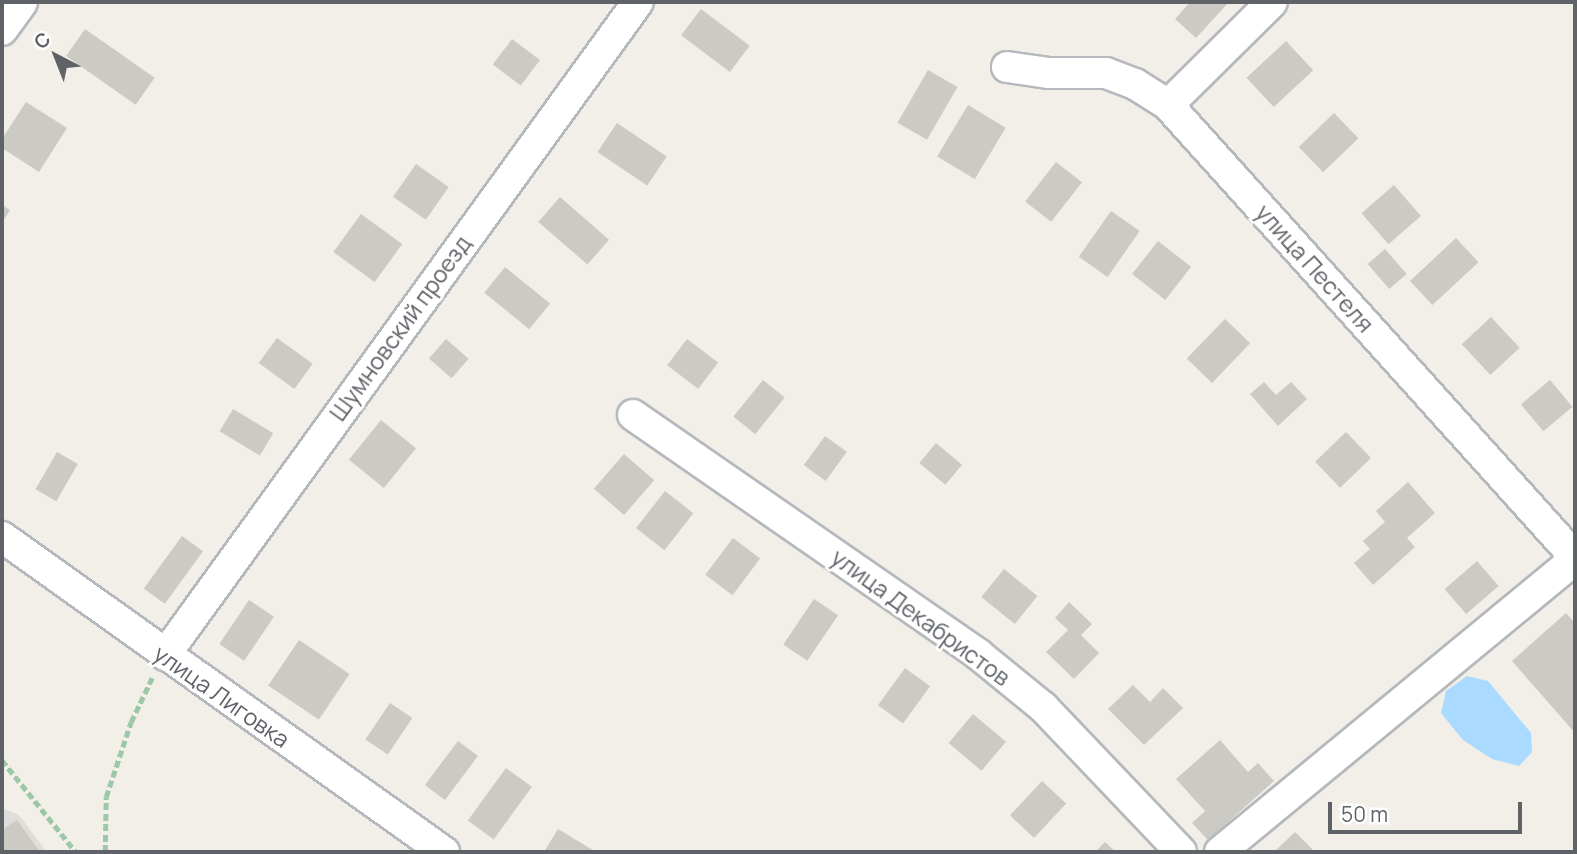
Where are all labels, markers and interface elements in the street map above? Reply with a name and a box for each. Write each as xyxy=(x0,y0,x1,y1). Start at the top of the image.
north arrow xyxy=(21,21,91,91)
text: С xyxy=(28,26,56,55)
street label: улица Пестеля xyxy=(1250,198,1380,338)
street label: Шумновский проезд xyxy=(324,230,476,426)
street label: улица Декабристов xyxy=(826,543,1016,691)
street label: улица Лиговка xyxy=(149,639,295,753)
scale bar xyxy=(1332,788,1526,832)
text: 50 m xyxy=(1341,800,1388,828)

